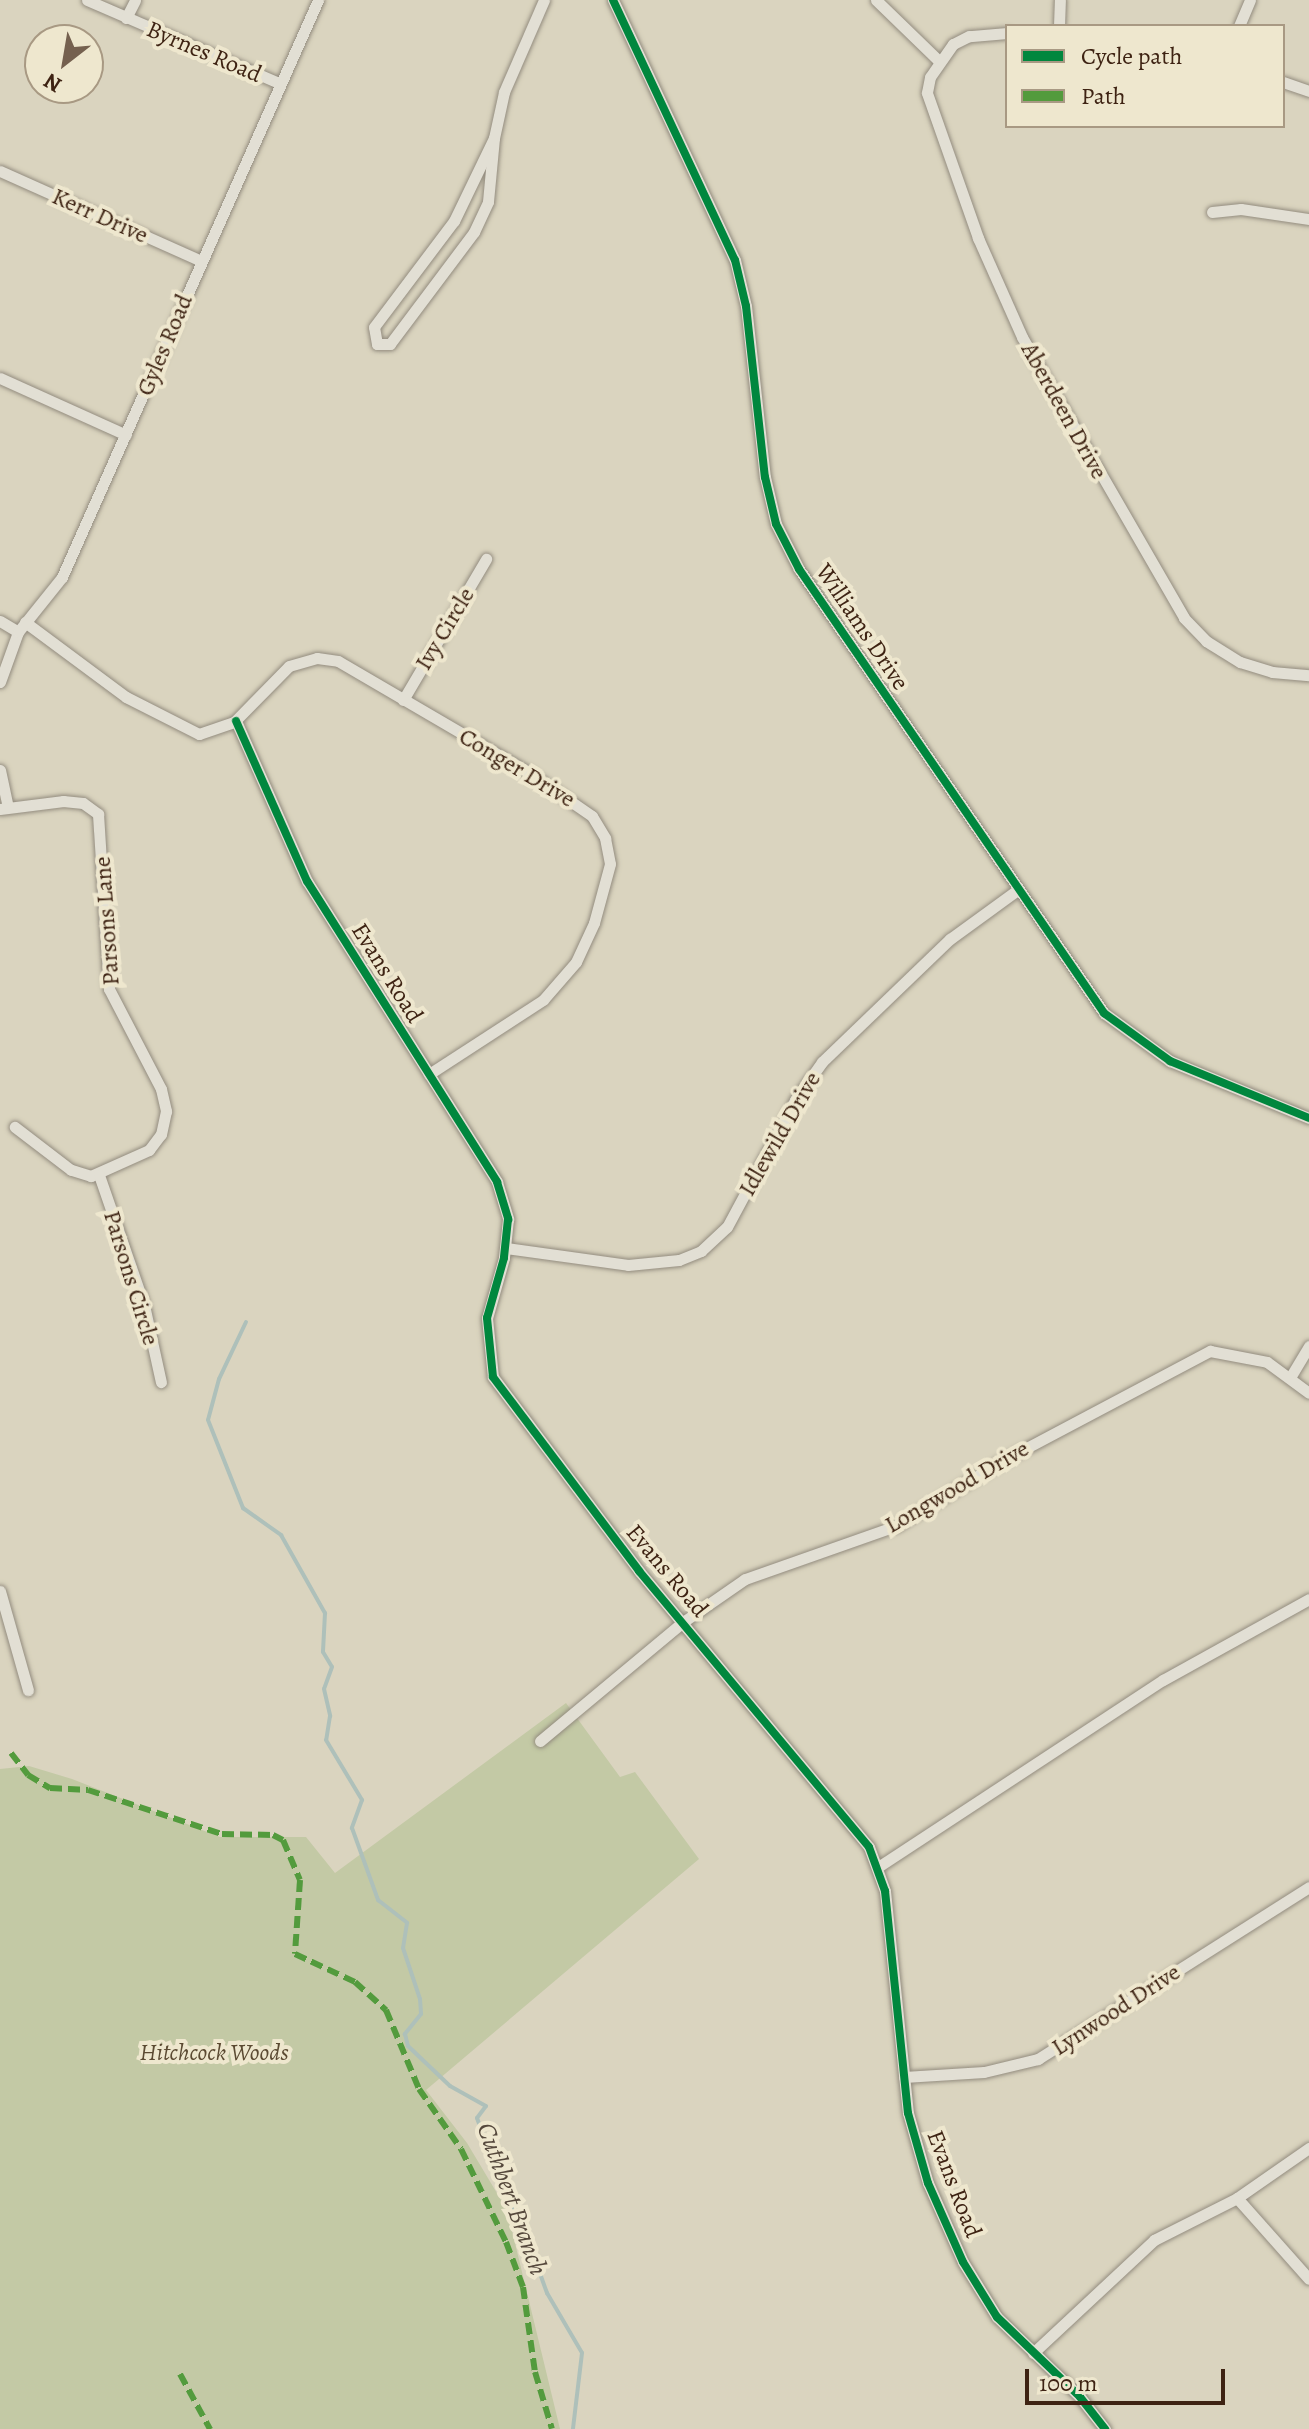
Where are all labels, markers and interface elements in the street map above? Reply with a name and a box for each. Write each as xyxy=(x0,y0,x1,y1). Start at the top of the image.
street label: Byrnes Road xyxy=(142,15,266,89)
north arrow xyxy=(24,24,104,104)
legend xyxy=(1005,24,1285,128)
text: Cycle path xyxy=(1081,40,1182,72)
text: N xyxy=(38,66,67,100)
text: Path xyxy=(1081,80,1126,112)
street label: Kerr Drive xyxy=(47,182,153,250)
street label: Gyles Road xyxy=(131,290,199,400)
street label: Aberdeen Drive xyxy=(1015,338,1113,484)
street label: Williams Drive xyxy=(809,558,915,696)
street label: Ivy Circle xyxy=(409,583,481,675)
street label: Conger Drive xyxy=(454,722,580,814)
street label: Parsons Lane xyxy=(88,855,126,987)
street label: Evans Road xyxy=(345,918,429,1028)
street label: Idlewild Drive xyxy=(733,1067,827,1201)
street label: Parsons Circle xyxy=(97,1207,165,1349)
street label: Longwood Drive xyxy=(880,1434,1034,1540)
street label: Evans Road xyxy=(620,1519,714,1623)
street label: Lynwood Drive xyxy=(1046,1958,1186,2062)
park label: Hitchcock Woods xyxy=(139,2039,289,2067)
water label: Cuthbert Branch xyxy=(470,2118,554,2280)
street label: Evans Road xyxy=(920,2126,988,2242)
scale bar xyxy=(1029,2353,1229,2403)
text: 100 m xyxy=(1039,2367,1098,2399)

